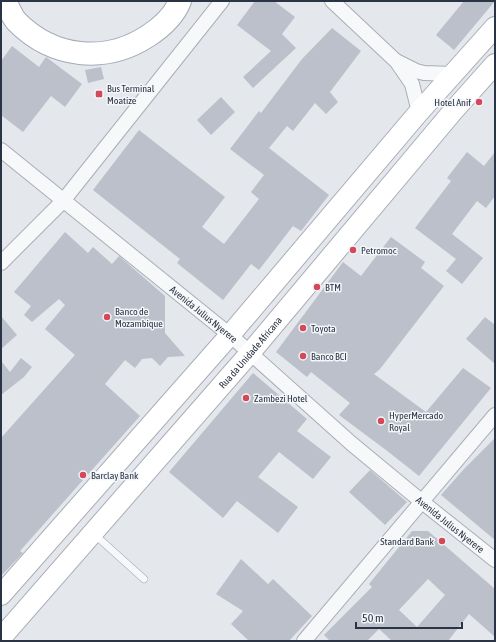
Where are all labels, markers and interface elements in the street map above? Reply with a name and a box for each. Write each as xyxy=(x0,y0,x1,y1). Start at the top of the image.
place label: Bus Terminal Moatize xyxy=(107,83,155,106)
marker: Bus Terminal Moatize xyxy=(94,89,104,99)
place label: Hotel Anif xyxy=(434,97,471,108)
marker: Hotel Anif xyxy=(474,97,484,107)
marker: Petromoc xyxy=(348,245,358,255)
place label: Petromoc xyxy=(361,245,397,256)
marker: BTM xyxy=(312,282,322,292)
place label: BTM xyxy=(325,282,341,293)
street label: Avenida Julius Nyerere xyxy=(168,284,240,345)
place label: Banco de Mozambique xyxy=(115,306,163,329)
marker: Banco de Mozambique xyxy=(102,312,112,322)
street label: Rua da Unidade Africana xyxy=(217,314,284,391)
marker: Toyota xyxy=(298,323,308,333)
place label: Toyota xyxy=(311,323,336,334)
marker: Banco BCI xyxy=(298,351,308,361)
place label: Banco BCI xyxy=(311,351,347,362)
marker: Zambezi Hotel xyxy=(241,393,251,403)
place label: Zambezi Hotel xyxy=(254,393,308,404)
place label: HyperMercado Royal xyxy=(389,410,443,433)
marker: HyperMercado Royal xyxy=(376,416,386,426)
marker: Barclay Bank xyxy=(78,470,88,480)
place label: Barclay Bank xyxy=(91,470,139,481)
street label: Avenida Julius Nyerere xyxy=(414,494,487,555)
place label: Standard Bank xyxy=(380,536,435,547)
marker: Standard Bank xyxy=(437,536,447,546)
scale bar xyxy=(356,604,462,630)
text: 50 m xyxy=(362,611,384,625)

